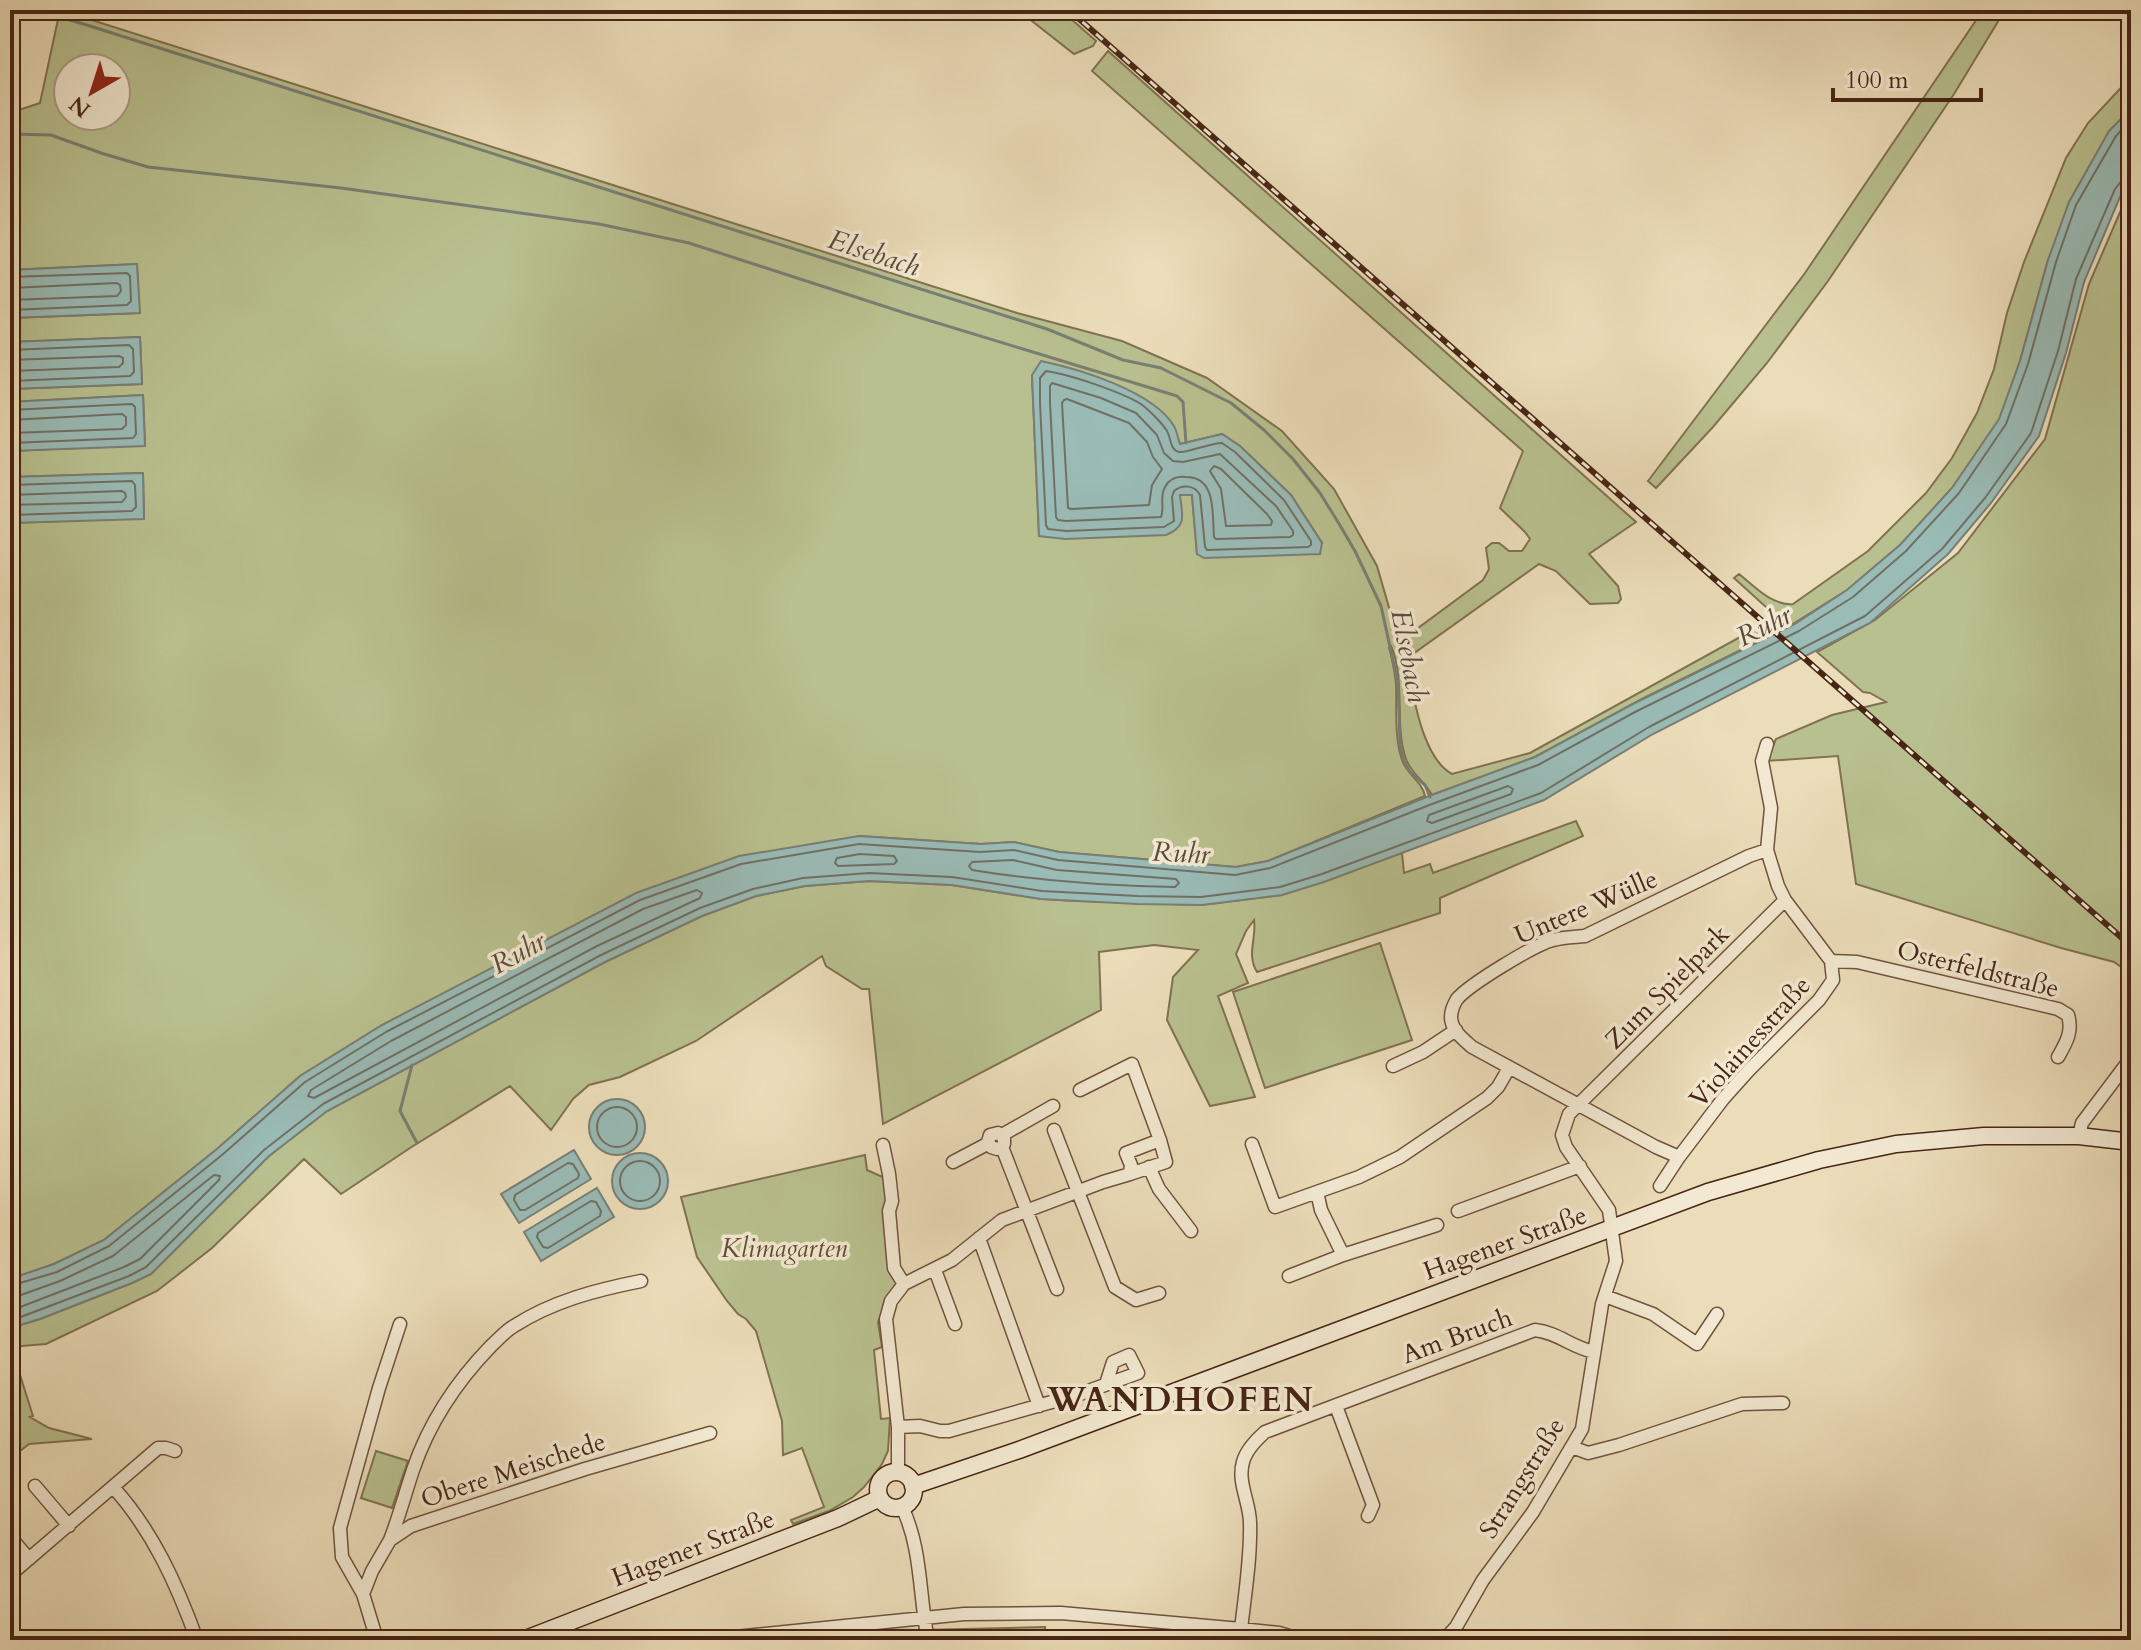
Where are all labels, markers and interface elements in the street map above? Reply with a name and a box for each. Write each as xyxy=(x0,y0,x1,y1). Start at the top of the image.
north arrow xyxy=(52,52,132,132)
scale bar xyxy=(1833,52,1981,102)
text: 100 m xyxy=(1845,64,1909,97)
text: N xyxy=(63,89,97,124)
water label: Elsebach xyxy=(823,220,925,286)
water label: Ruhr xyxy=(1730,596,1799,656)
water label: Elsebach xyxy=(1381,606,1437,706)
water label: Ruhr xyxy=(1151,833,1212,874)
street label: Untere Wülle xyxy=(1509,861,1663,953)
street label: Zum Spielpark xyxy=(1597,917,1737,1057)
water label: Ruhr xyxy=(484,922,553,984)
street label: Osterfeldstraße xyxy=(1893,932,2063,1006)
street label: Violainesstraße xyxy=(1682,969,1818,1115)
street label: Hagener Straße xyxy=(1418,1197,1592,1289)
park label: Klimagarten xyxy=(721,1231,847,1266)
street label: Am Bruch xyxy=(1397,1300,1517,1372)
district label: WANDHOFEN xyxy=(1046,1377,1315,1423)
street label: Strangstraße xyxy=(1471,1411,1573,1545)
street label: Obere Meischede xyxy=(416,1424,610,1516)
street label: Hagener Straße xyxy=(607,1501,779,1595)

